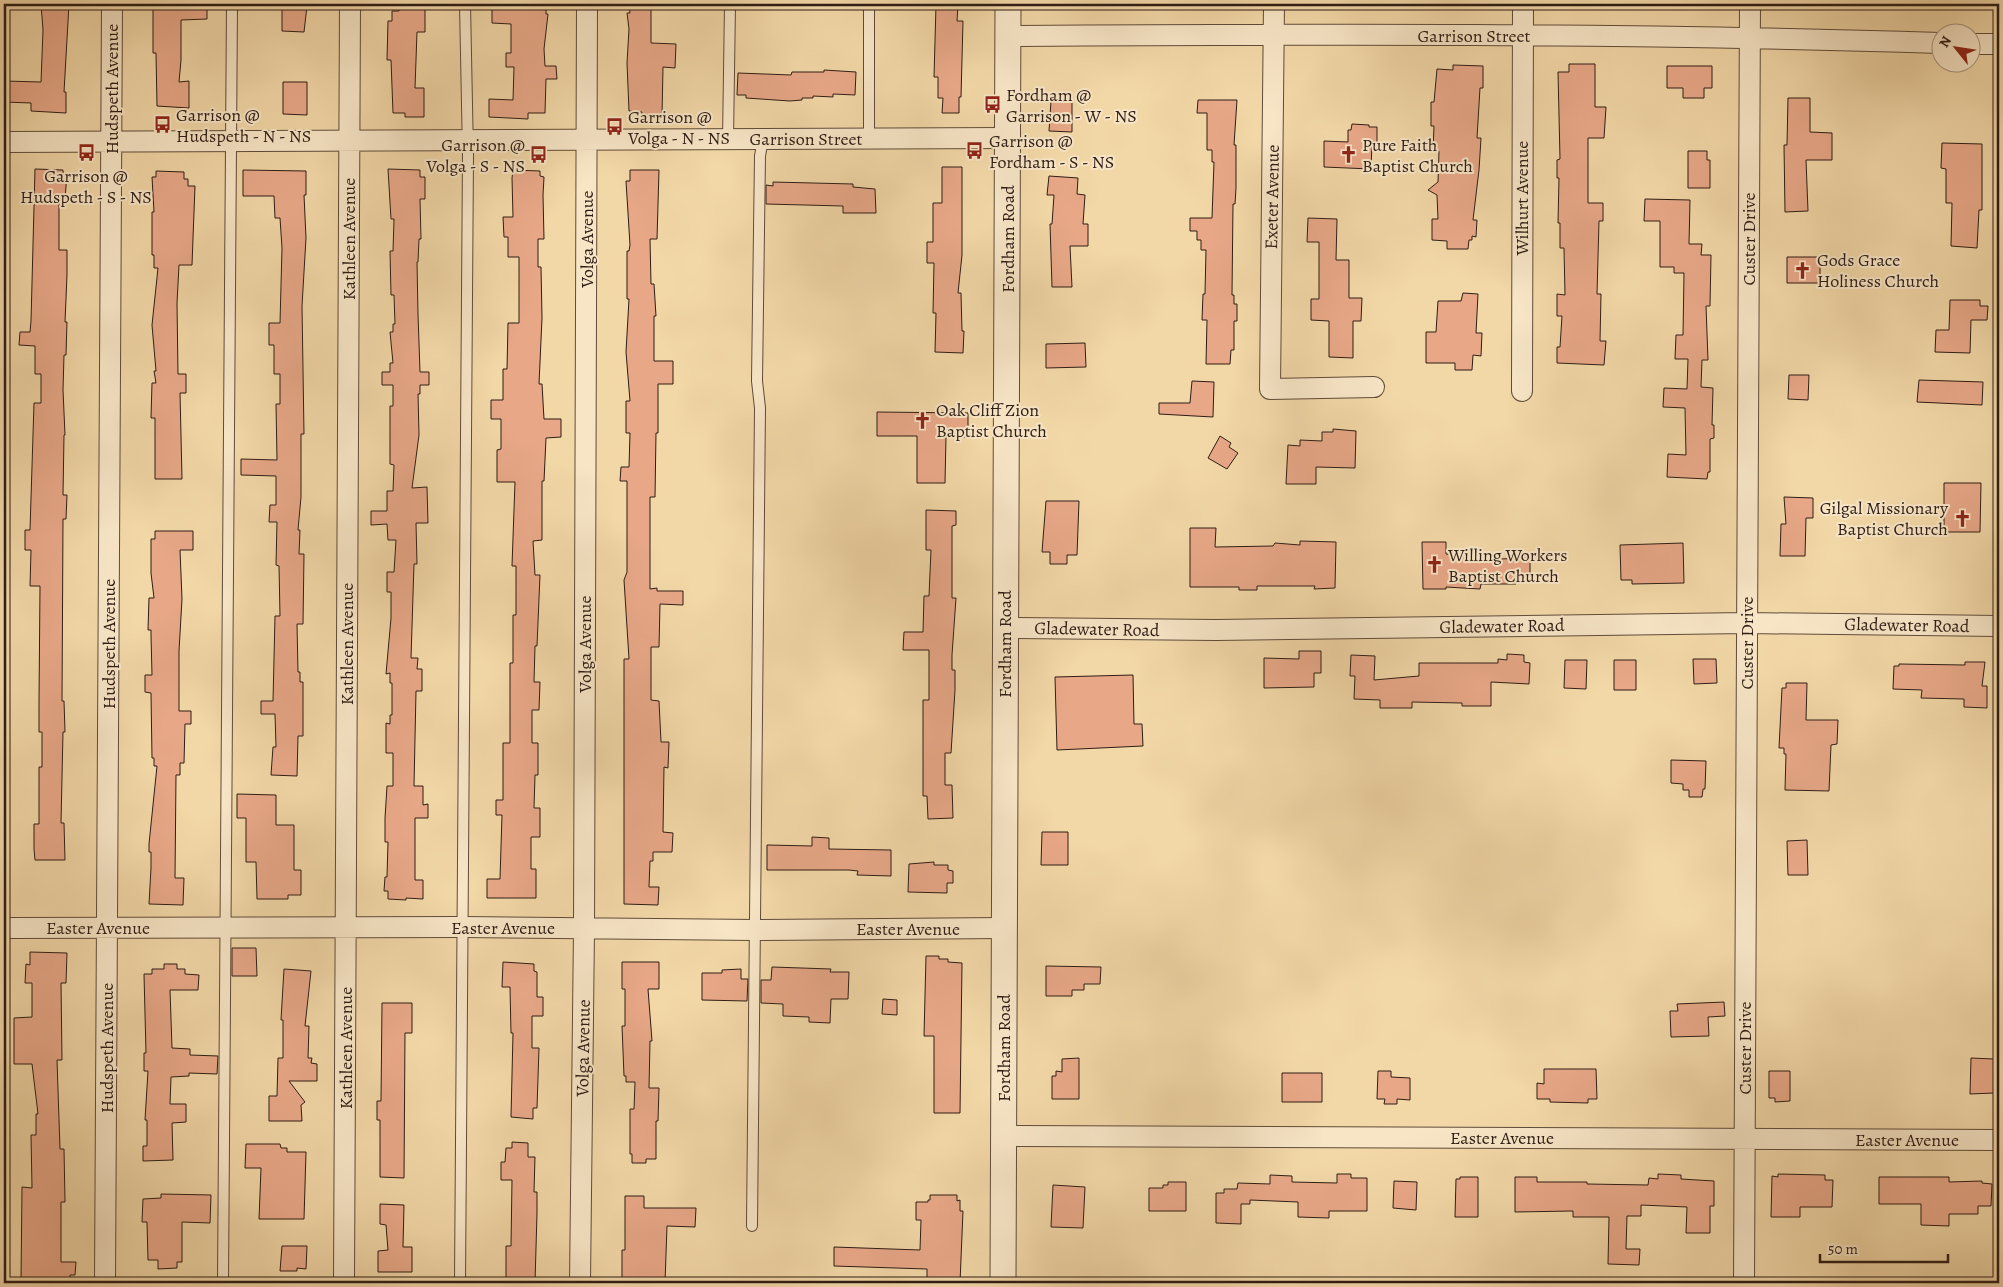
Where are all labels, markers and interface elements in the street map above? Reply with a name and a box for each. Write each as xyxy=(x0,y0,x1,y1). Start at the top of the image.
north arrow xyxy=(1930,22,1980,72)
street label: Hudspeth Avenue xyxy=(100,24,124,154)
street label: Garrison Street xyxy=(1418,24,1531,48)
text: N xyxy=(1934,33,1956,51)
place label: Fordham @ Garrison - W - NS xyxy=(1006,83,1137,128)
bus stop icon: Fordham @ Garrison - W - NS xyxy=(982,95,1002,115)
place label: Garrison @ Hudspeth - N - NS xyxy=(176,103,311,148)
place label: Garrison @ Volga - N - NS xyxy=(627,105,730,150)
bus stop icon: Garrison @ Hudspeth - N - NS xyxy=(152,115,172,135)
bus stop icon: Garrison @ Volga - N - NS xyxy=(604,117,624,137)
street label: Garrison Street xyxy=(750,127,863,151)
place label: Garrison @ Fordham - S - NS xyxy=(989,129,1114,174)
place label: Garrison @ Volga - S - NS xyxy=(425,133,525,178)
place label: Pure Faith Baptist Church xyxy=(1362,133,1473,178)
bus stop icon: Garrison @ Fordham - S - NS xyxy=(965,141,985,161)
street label: Wilhurt Avenue xyxy=(1510,141,1534,256)
bus stop icon: Garrison @ Hudspeth - S - NS xyxy=(76,143,96,163)
street label: Exeter Avenue xyxy=(1259,144,1285,250)
bus stop icon: Garrison @ Volga - S - NS xyxy=(529,145,549,165)
church icon: Pure Faith Baptist Church xyxy=(1338,145,1358,165)
place label: Garrison @ Hudspeth - S - NS xyxy=(20,164,152,209)
street label: Kathleen Avenue xyxy=(337,178,361,300)
street label: Fordham Road xyxy=(996,185,1020,293)
street label: Volga Avenue xyxy=(575,190,599,289)
street label: Custer Drive xyxy=(1737,192,1761,286)
place label: Gods Grace Holiness Church xyxy=(1817,248,1940,293)
church icon: Gods Grace Holiness Church xyxy=(1793,260,1813,280)
place label: Oak Cliff Zion Baptist Church xyxy=(936,398,1047,443)
church icon: Oak Cliff Zion Baptist Church xyxy=(912,410,932,430)
place label: Gilgal Missionary Baptist Church xyxy=(1820,496,1949,541)
church icon: Gilgal Missionary Baptist Church xyxy=(1952,508,1972,528)
place label: Willing Workers Baptist Church xyxy=(1447,543,1568,588)
church icon: Willing Workers Baptist Church xyxy=(1424,555,1444,575)
street label: Hudspeth Avenue xyxy=(97,579,121,709)
street label: Kathleen Avenue xyxy=(335,583,359,705)
street label: Fordham Road xyxy=(993,590,1017,698)
street label: Volga Avenue xyxy=(573,595,597,694)
street label: Custer Drive xyxy=(1735,596,1759,690)
street label: Gladewater Road xyxy=(1844,612,1970,638)
street label: Gladewater Road xyxy=(1439,613,1565,639)
street label: Gladewater Road xyxy=(1034,616,1160,642)
street label: Easter Avenue xyxy=(46,916,150,940)
street label: Easter Avenue xyxy=(451,916,555,940)
street label: Easter Avenue xyxy=(856,917,960,941)
street label: Hudspeth Avenue xyxy=(95,983,119,1113)
street label: Kathleen Avenue xyxy=(334,987,358,1109)
street label: Fordham Road xyxy=(992,994,1016,1102)
street label: Volga Avenue xyxy=(570,999,596,1098)
street label: Custer Drive xyxy=(1733,1001,1757,1095)
street label: Easter Avenue xyxy=(1450,1126,1554,1150)
street label: Easter Avenue xyxy=(1855,1128,1959,1152)
scale bar xyxy=(1820,1232,1948,1264)
text: 50 m xyxy=(1828,1239,1858,1259)

